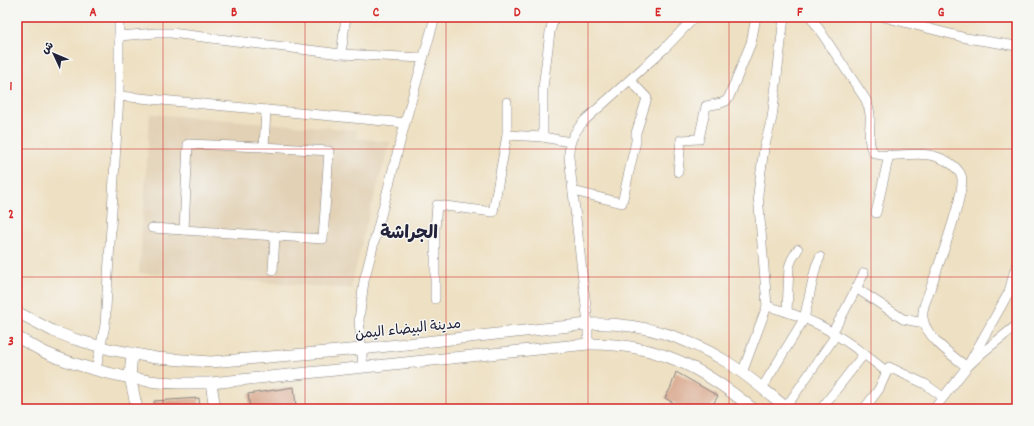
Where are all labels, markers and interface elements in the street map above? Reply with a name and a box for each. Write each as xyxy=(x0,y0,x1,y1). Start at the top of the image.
text: A xyxy=(89,4,97,23)
text: B xyxy=(231,4,237,23)
text: C xyxy=(373,4,380,23)
text: D xyxy=(514,4,521,23)
text: E xyxy=(655,4,662,23)
text: F xyxy=(797,4,803,23)
text: G xyxy=(938,4,945,23)
north arrow xyxy=(34,34,74,74)
text: ش xyxy=(38,39,58,58)
text: 1 xyxy=(10,78,13,97)
text: 2 xyxy=(8,206,14,225)
district label: الجراشة xyxy=(380,222,438,247)
street label: مدينة البيضاء اليمن xyxy=(354,314,462,345)
text: 3 xyxy=(8,333,14,352)

